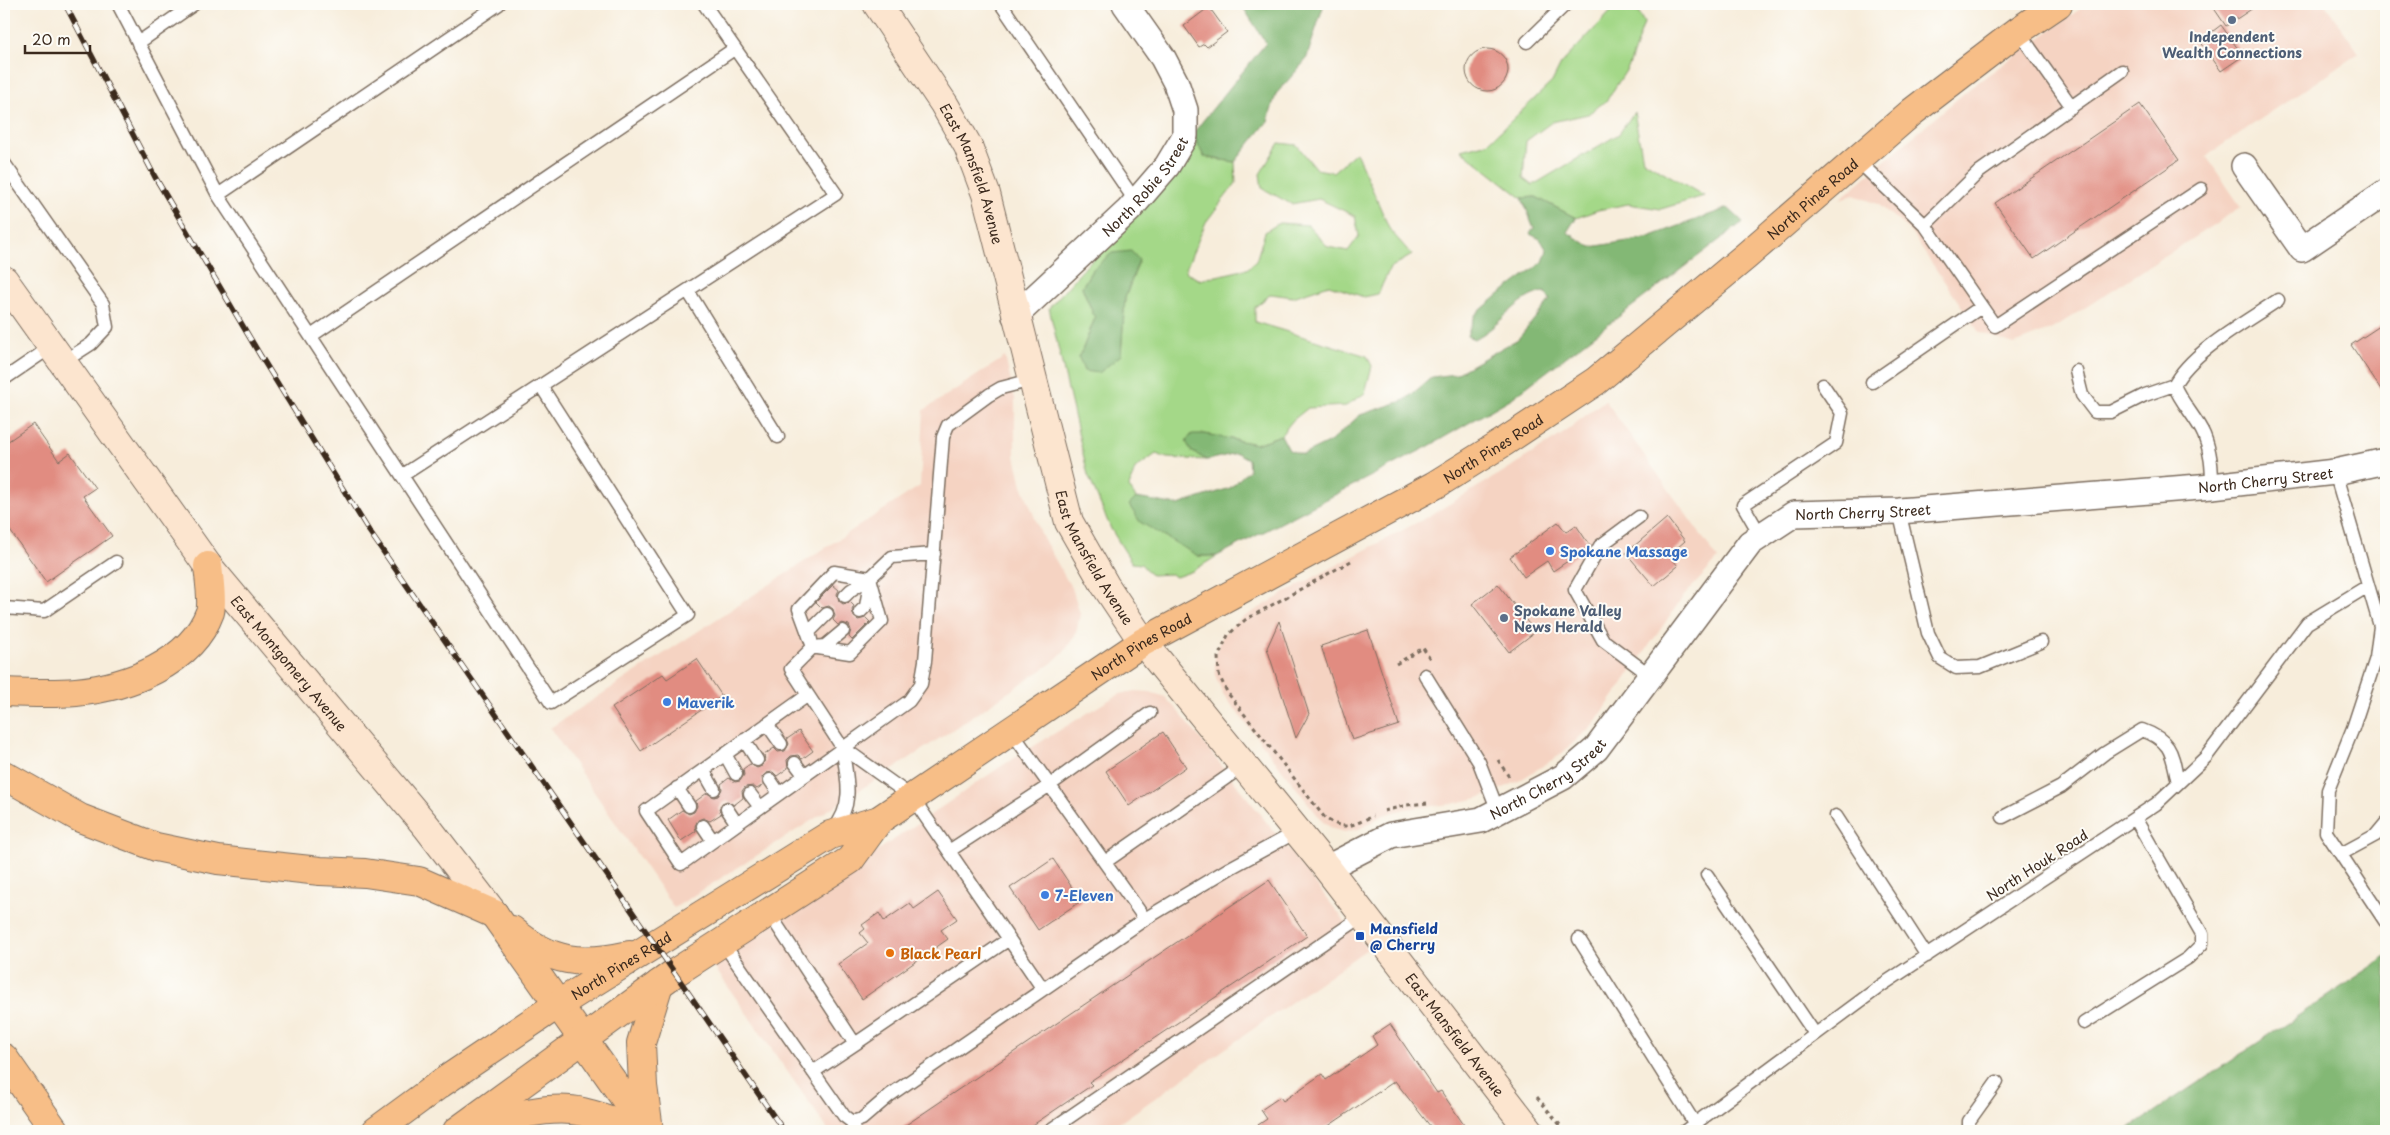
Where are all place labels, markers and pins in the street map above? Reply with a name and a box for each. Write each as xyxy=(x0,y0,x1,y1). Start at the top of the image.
marker: Independent Wealth Connections xyxy=(2226,14,2238,26)
place label: Independent Wealth Connections xyxy=(2162,26,2302,63)
place label: Spokane Massage xyxy=(1560,541,1688,562)
marker: Spokane Massage xyxy=(1544,545,1556,557)
place label: Spokane Valley News Herald xyxy=(1514,600,1622,637)
marker: Spokane Valley News Herald xyxy=(1498,612,1510,624)
place label: Maverik xyxy=(677,692,735,713)
marker: Maverik xyxy=(661,696,673,708)
place label: 7-Eleven xyxy=(1055,885,1114,906)
marker: 7-Eleven xyxy=(1039,889,1051,901)
place label: Mansfield @ Cherry xyxy=(1370,918,1438,955)
marker: Mansfield @ Cherry xyxy=(1354,930,1366,942)
place label: Black Pearl xyxy=(900,943,981,964)
marker: Black Pearl xyxy=(884,947,896,959)

